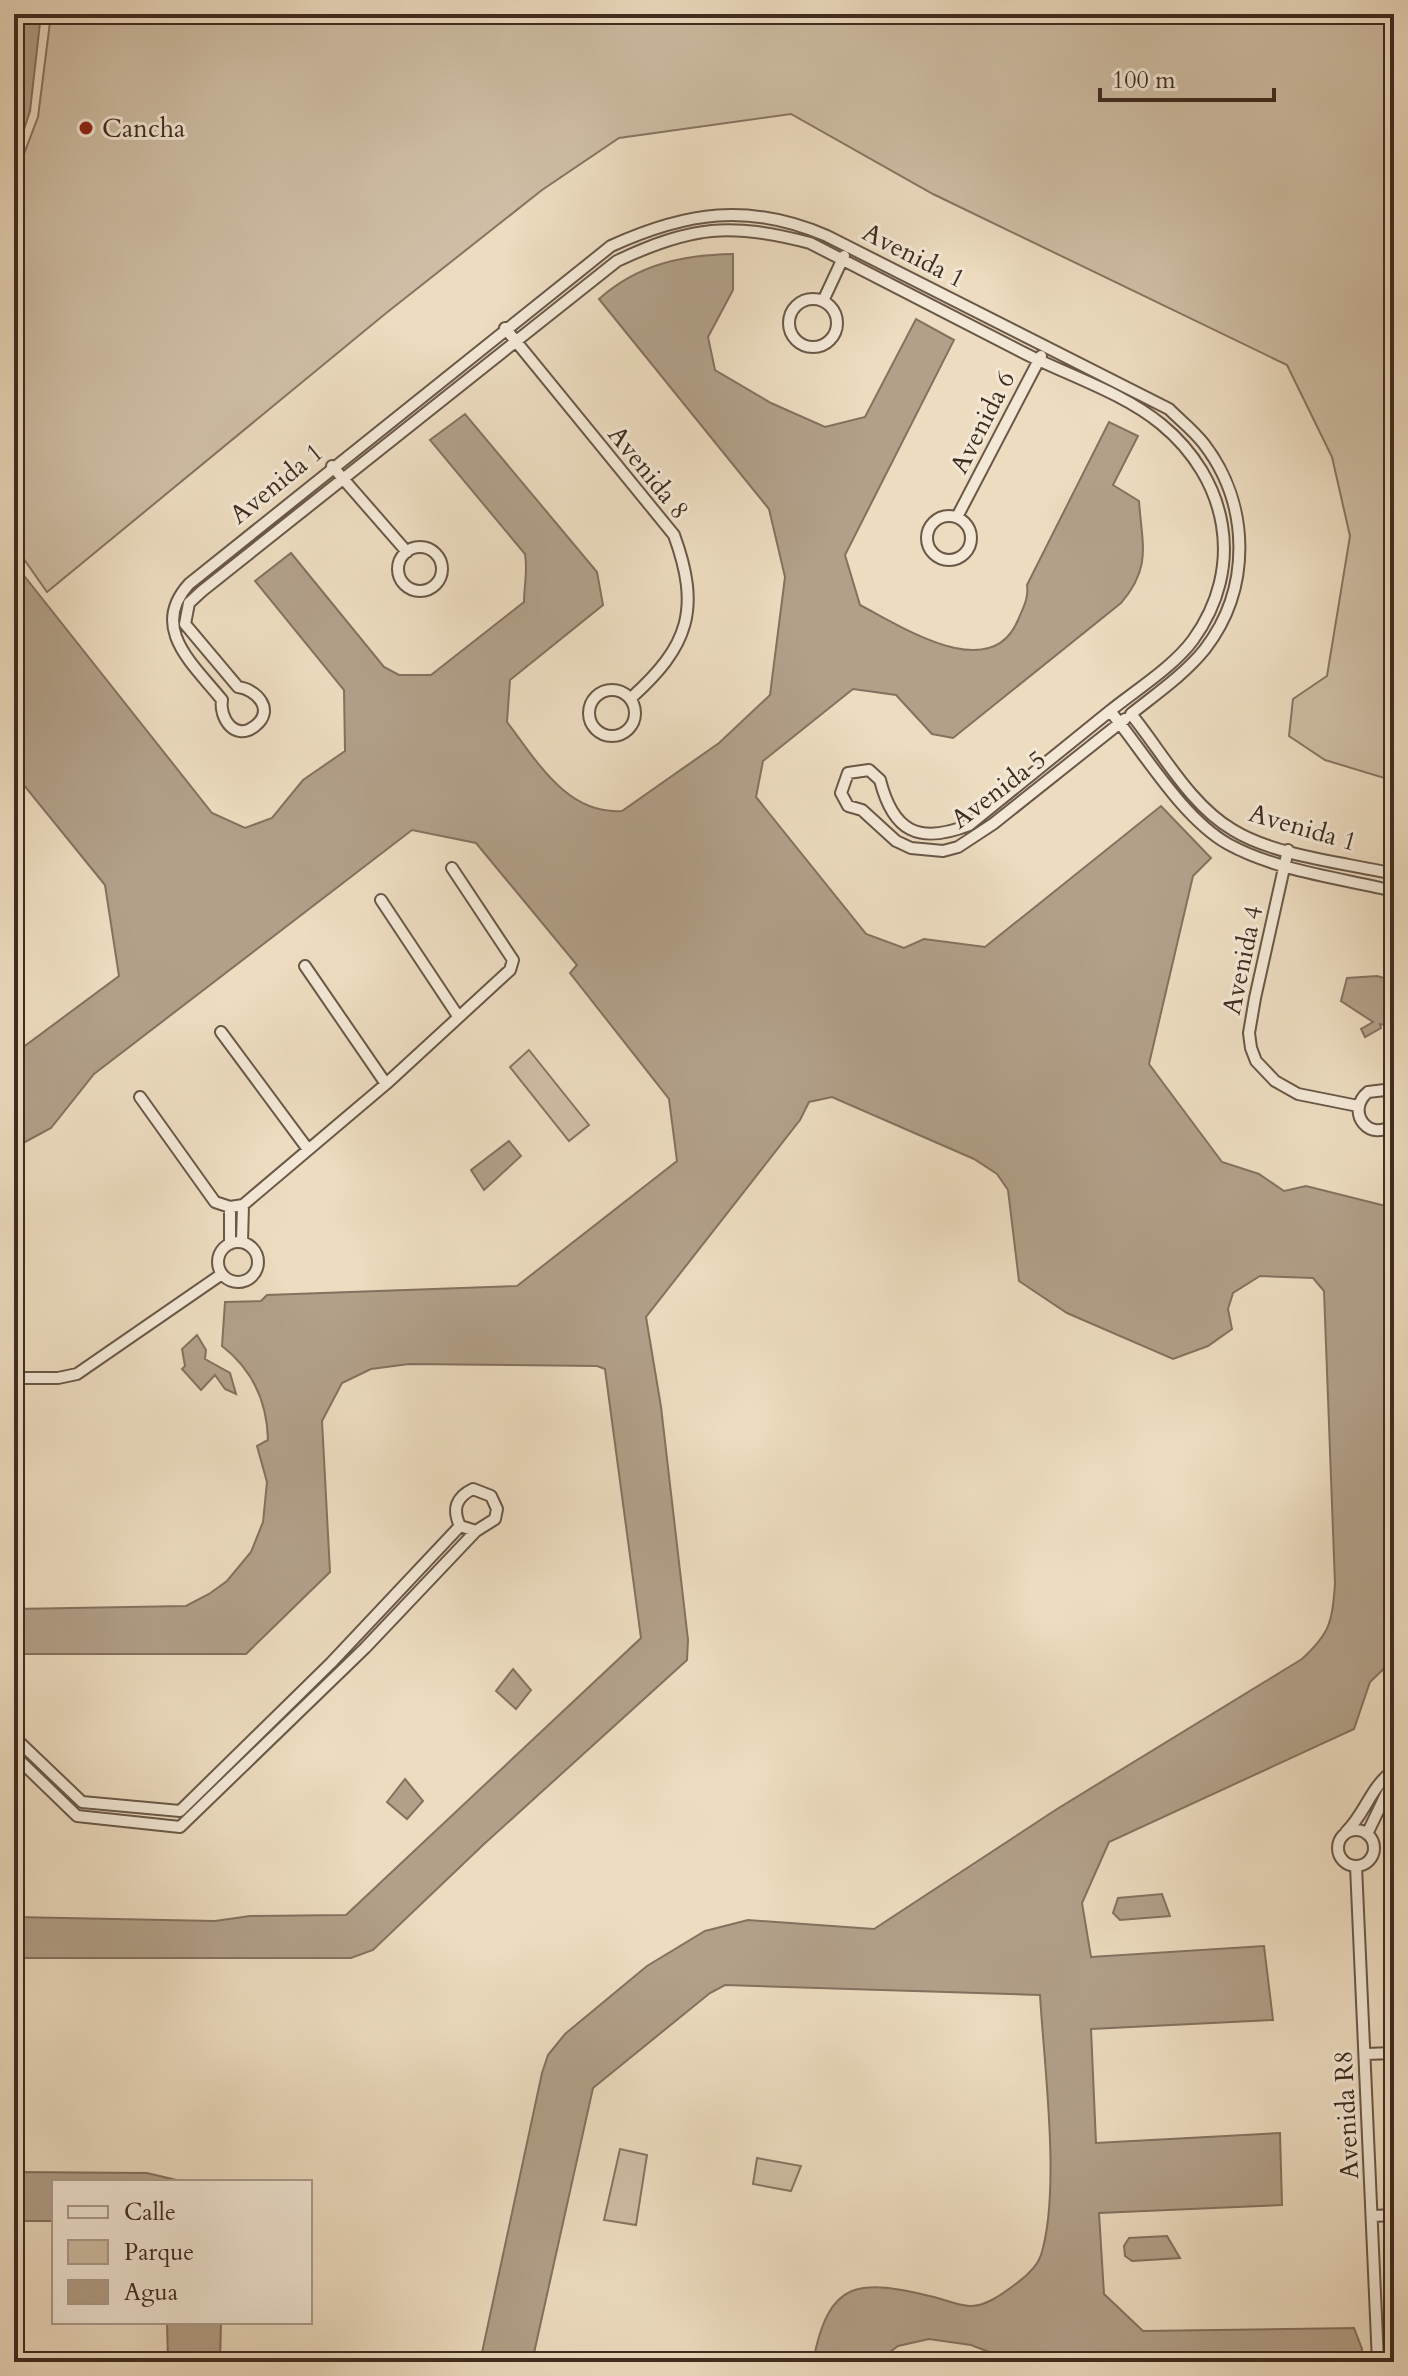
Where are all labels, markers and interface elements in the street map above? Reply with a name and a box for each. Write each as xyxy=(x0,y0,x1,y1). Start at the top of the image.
scale bar xyxy=(1100,52,1274,102)
text: 100 m xyxy=(1112,64,1176,97)
place label: Cancha xyxy=(102,111,185,146)
marker: Cancha xyxy=(77,119,95,137)
street label: Avenida 1 xyxy=(856,215,971,296)
street label: Avenida 6 xyxy=(942,365,1023,480)
street label: Avenida 8 xyxy=(600,418,697,526)
street label: Avenida 1 xyxy=(222,435,330,532)
street label: Avenida 5 xyxy=(943,742,1053,837)
street label: Avenida 1 xyxy=(1245,795,1361,860)
street label: Avenida 4 xyxy=(1214,902,1271,1018)
street label: Avenida R8 xyxy=(1326,2050,1367,2180)
legend xyxy=(52,2180,312,2324)
text: Calle xyxy=(124,2196,176,2229)
text: Parque xyxy=(124,2236,194,2269)
text: Agua xyxy=(124,2276,179,2309)

